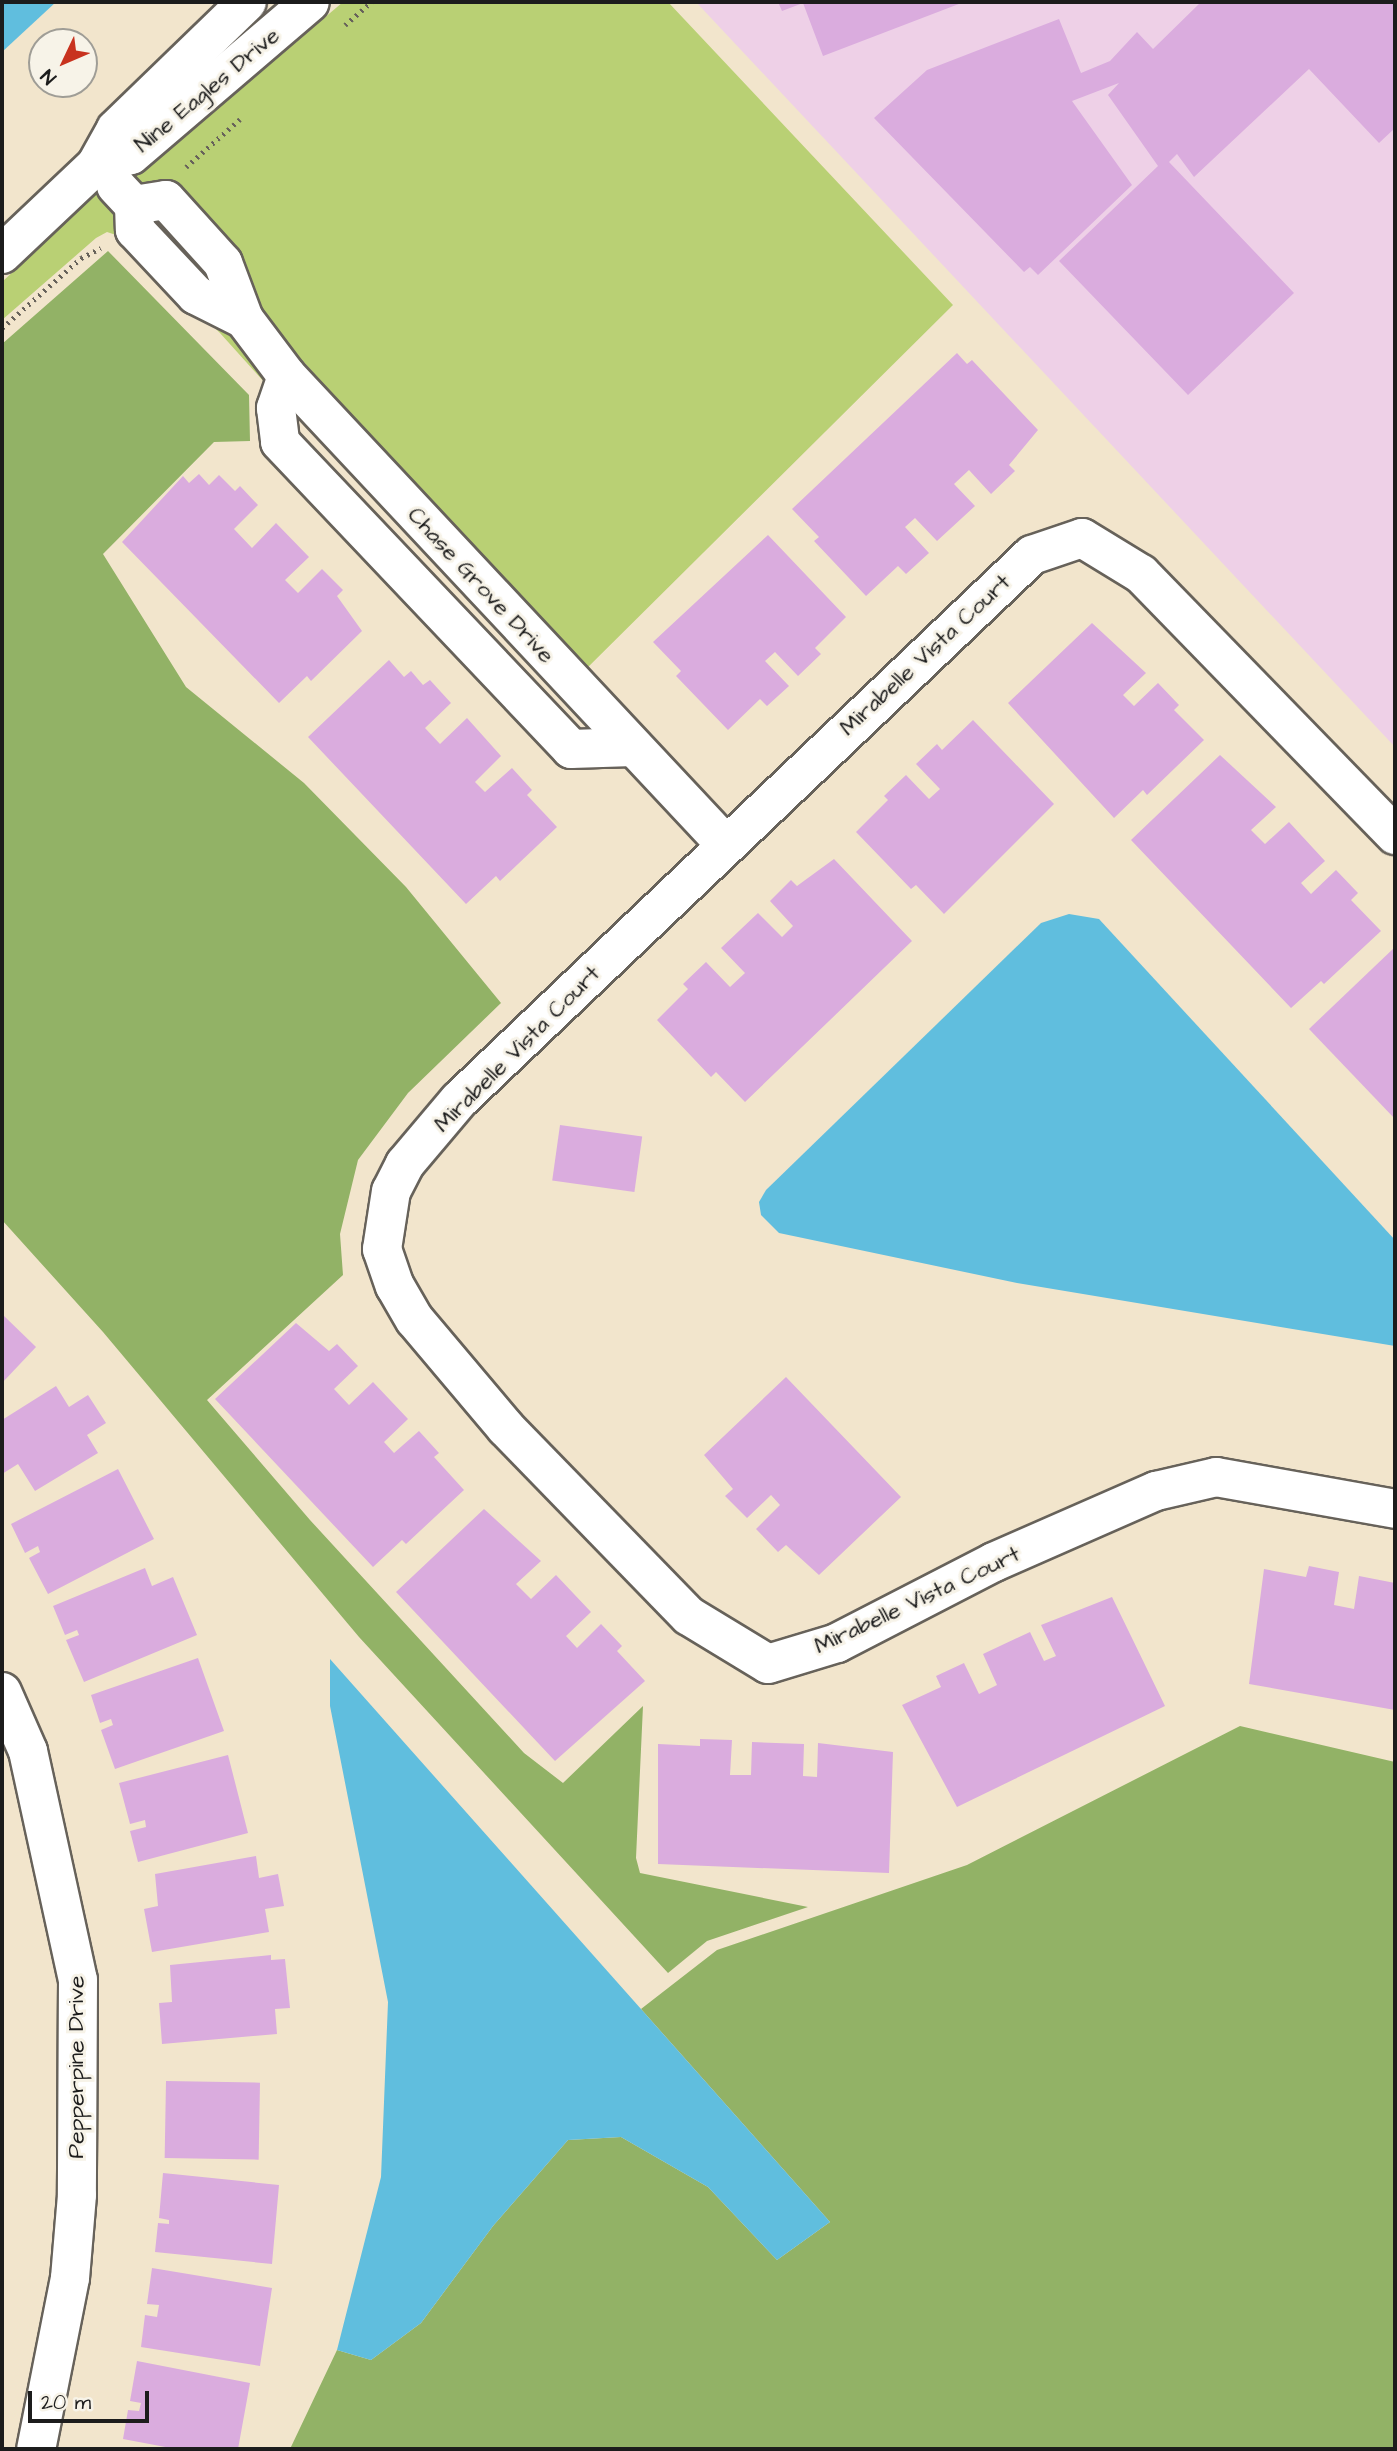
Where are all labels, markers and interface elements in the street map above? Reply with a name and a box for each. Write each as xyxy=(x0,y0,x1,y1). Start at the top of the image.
street label: Nine Eagles Drive xyxy=(129,21,285,159)
north arrow xyxy=(28,28,98,98)
text: N xyxy=(35,63,63,90)
street label: Chase Grove Drive xyxy=(402,501,560,669)
street label: Mirabelle Vista Court xyxy=(834,569,1016,741)
street label: Mirabelle Vista Court xyxy=(428,960,606,1138)
street label: Mirabelle Vista Court xyxy=(810,1540,1024,1660)
street label: Pepperpine Drive xyxy=(62,1976,90,2158)
scale bar xyxy=(32,2378,152,2422)
text: 20 m xyxy=(41,2388,91,2417)

